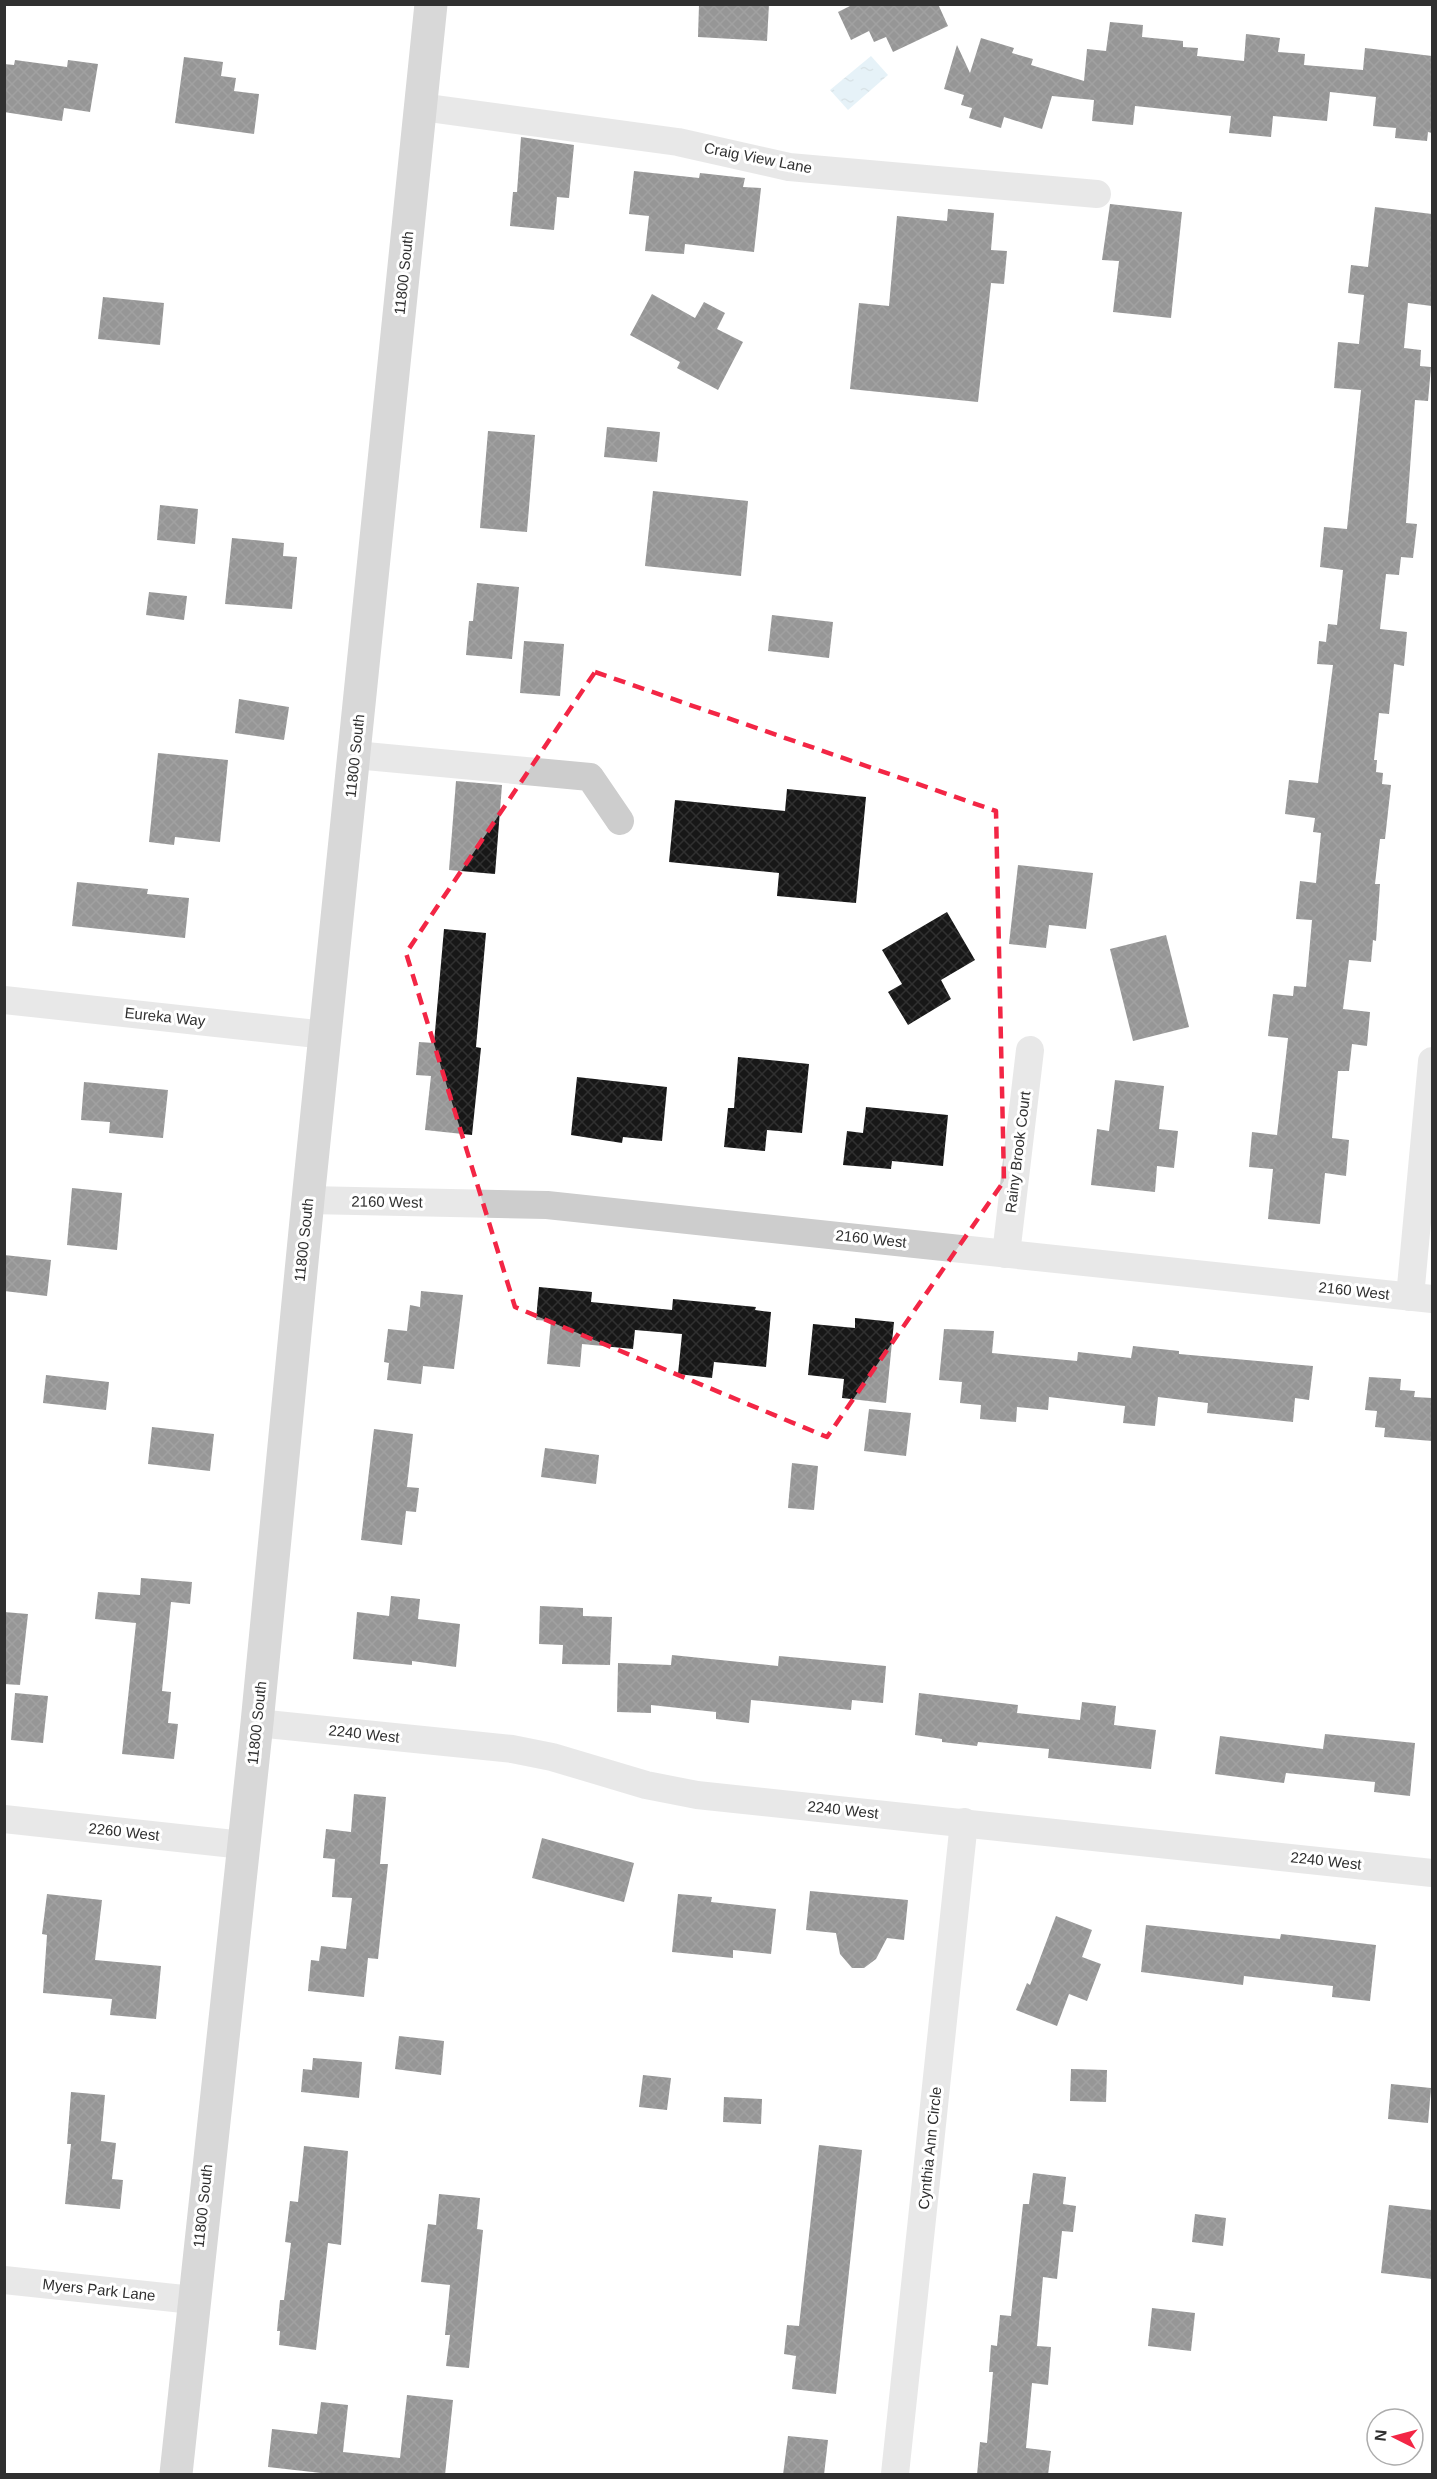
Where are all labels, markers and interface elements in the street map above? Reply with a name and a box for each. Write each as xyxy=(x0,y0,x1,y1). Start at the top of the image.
street label: Craig View Lane xyxy=(703,139,814,176)
street label: 11800 South xyxy=(391,230,416,316)
street label: 11800 South xyxy=(342,713,367,799)
street label: Eureka Way xyxy=(124,1004,207,1029)
street label: Rainy Brook Court xyxy=(1002,1089,1034,1214)
street label: 2160 West xyxy=(351,1192,424,1211)
street label: 11800 South xyxy=(291,1197,316,1283)
street label: 2160 West xyxy=(835,1226,908,1251)
street label: 2160 West xyxy=(1318,1278,1391,1303)
street label: 11800 South xyxy=(244,1680,269,1766)
street label: 2240 West xyxy=(328,1721,401,1746)
street label: 2240 West xyxy=(807,1797,880,1822)
street label: 2260 West xyxy=(88,1819,161,1844)
street label: 2240 West xyxy=(1290,1848,1363,1873)
street label: Cynthia Ann Circle xyxy=(915,2086,944,2210)
street label: 11800 South xyxy=(190,2163,215,2249)
street label: Myers Park Lane xyxy=(42,2275,156,2304)
north arrow xyxy=(1365,2407,1425,2467)
text: N xyxy=(1372,2429,1390,2442)

